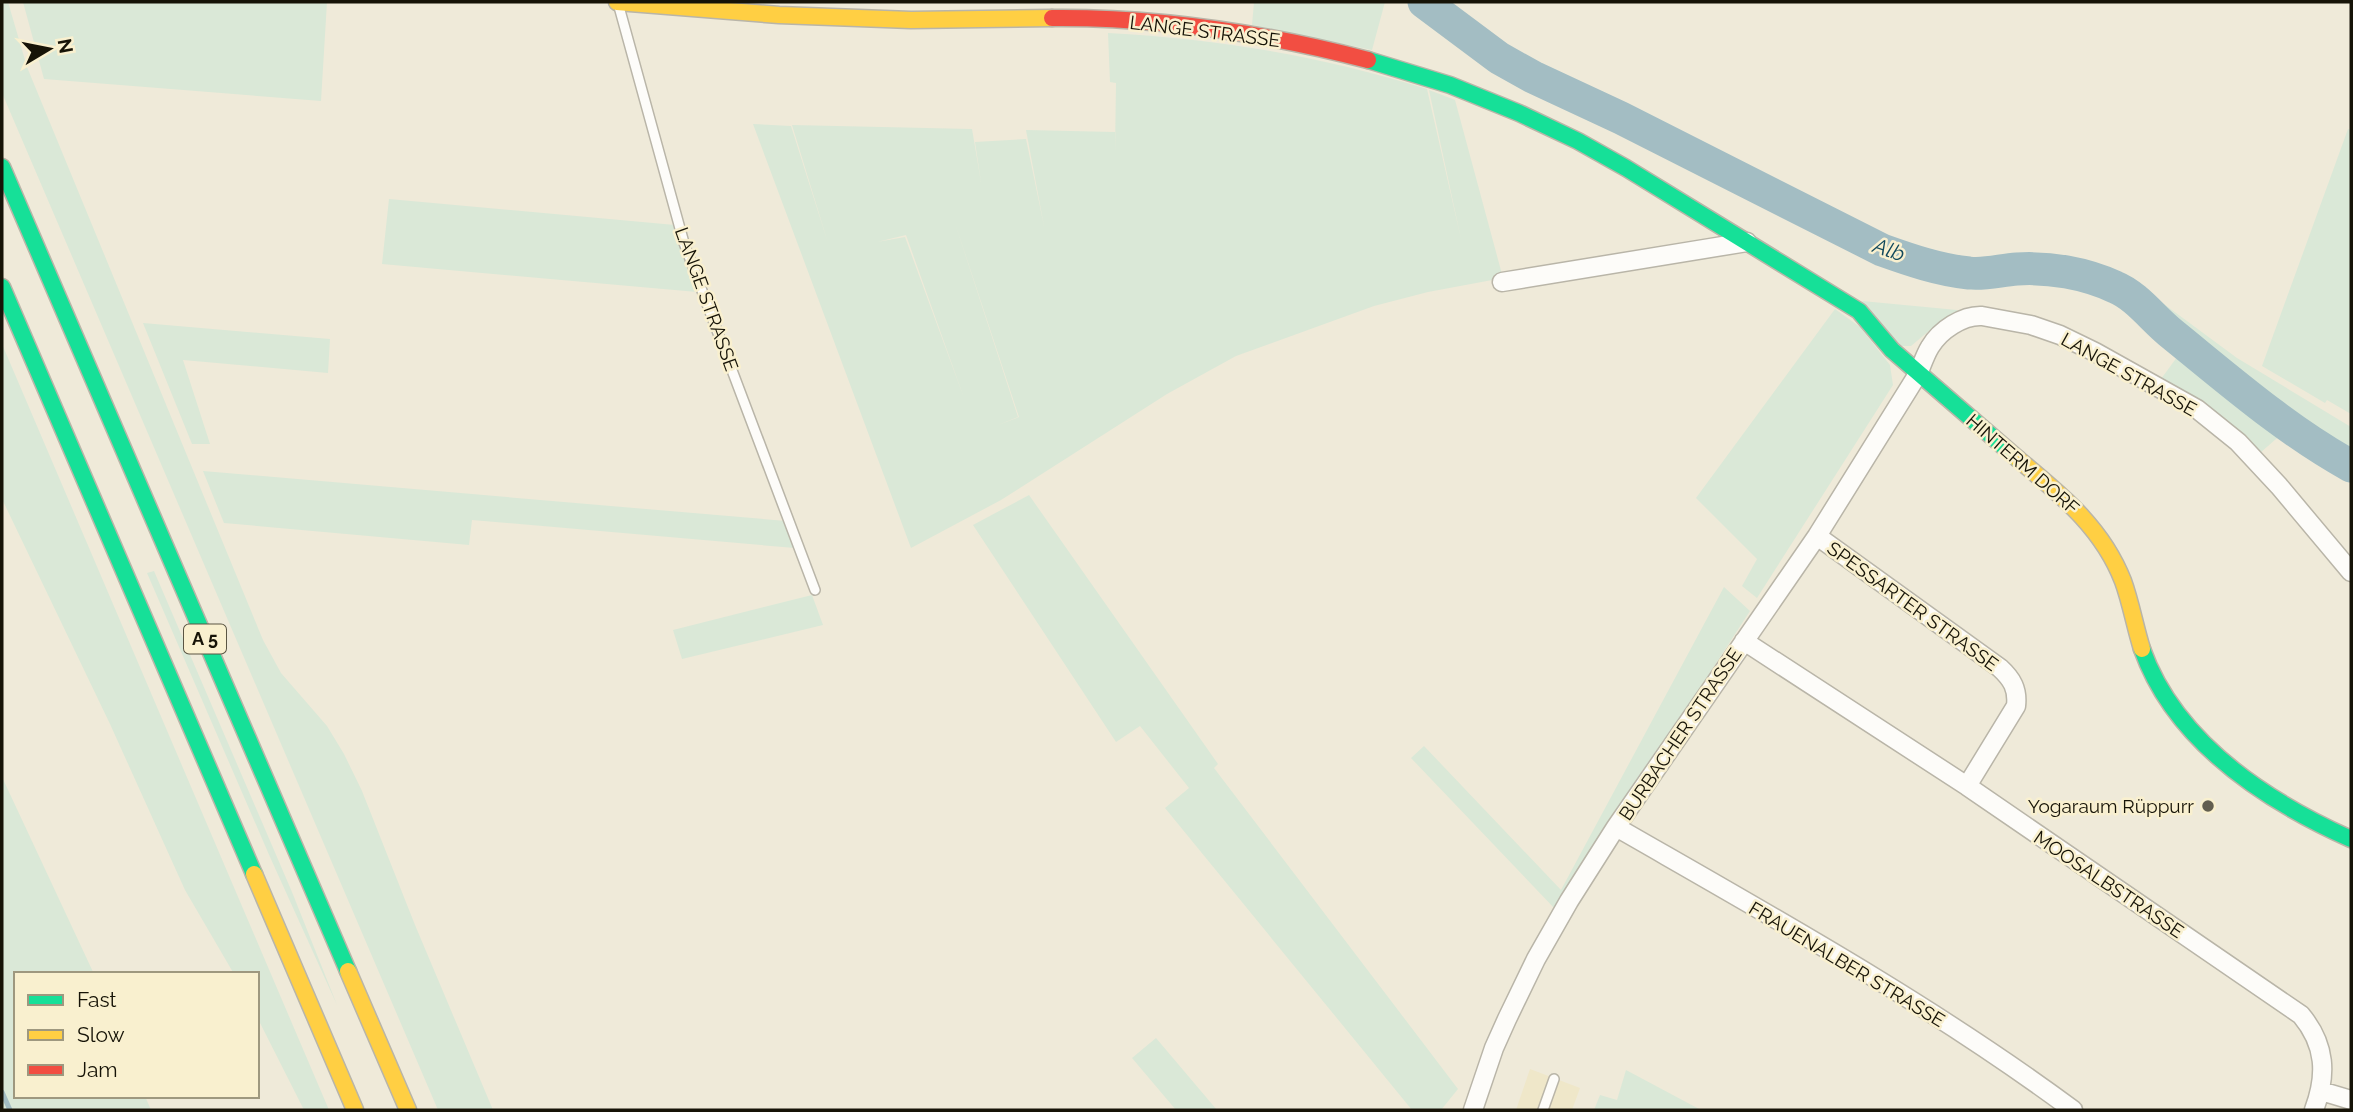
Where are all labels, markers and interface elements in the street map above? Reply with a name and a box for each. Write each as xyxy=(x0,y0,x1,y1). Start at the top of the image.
street label: LANGE STRASSE xyxy=(1129,11,1281,51)
north arrow xyxy=(14,14,84,84)
text: N xyxy=(54,37,78,55)
street label: LANGE STRASSE xyxy=(671,224,743,374)
water label: Alb xyxy=(1869,232,1908,266)
street label: LANGE STRASSE xyxy=(2057,328,2201,420)
street label: HINTERM DORF xyxy=(1962,409,2084,519)
street label: SPESSARTER STRASSE xyxy=(1823,537,2003,675)
road number: A 5 xyxy=(184,624,226,654)
street label: BURBACHER STRASSE xyxy=(1614,644,1746,824)
place label: Yogaraum Rüppurr xyxy=(2028,795,2194,817)
marker: Yogaraum Rüppurr xyxy=(2200,798,2216,814)
street label: MOOSALBSTRASSE xyxy=(2030,826,2188,942)
street label: FRAUENALBER STRASSE xyxy=(1745,897,1949,1031)
legend xyxy=(14,972,259,1098)
text: Fast xyxy=(77,987,117,1012)
text: Slow xyxy=(77,1022,125,1047)
text: Jam xyxy=(77,1057,118,1082)

